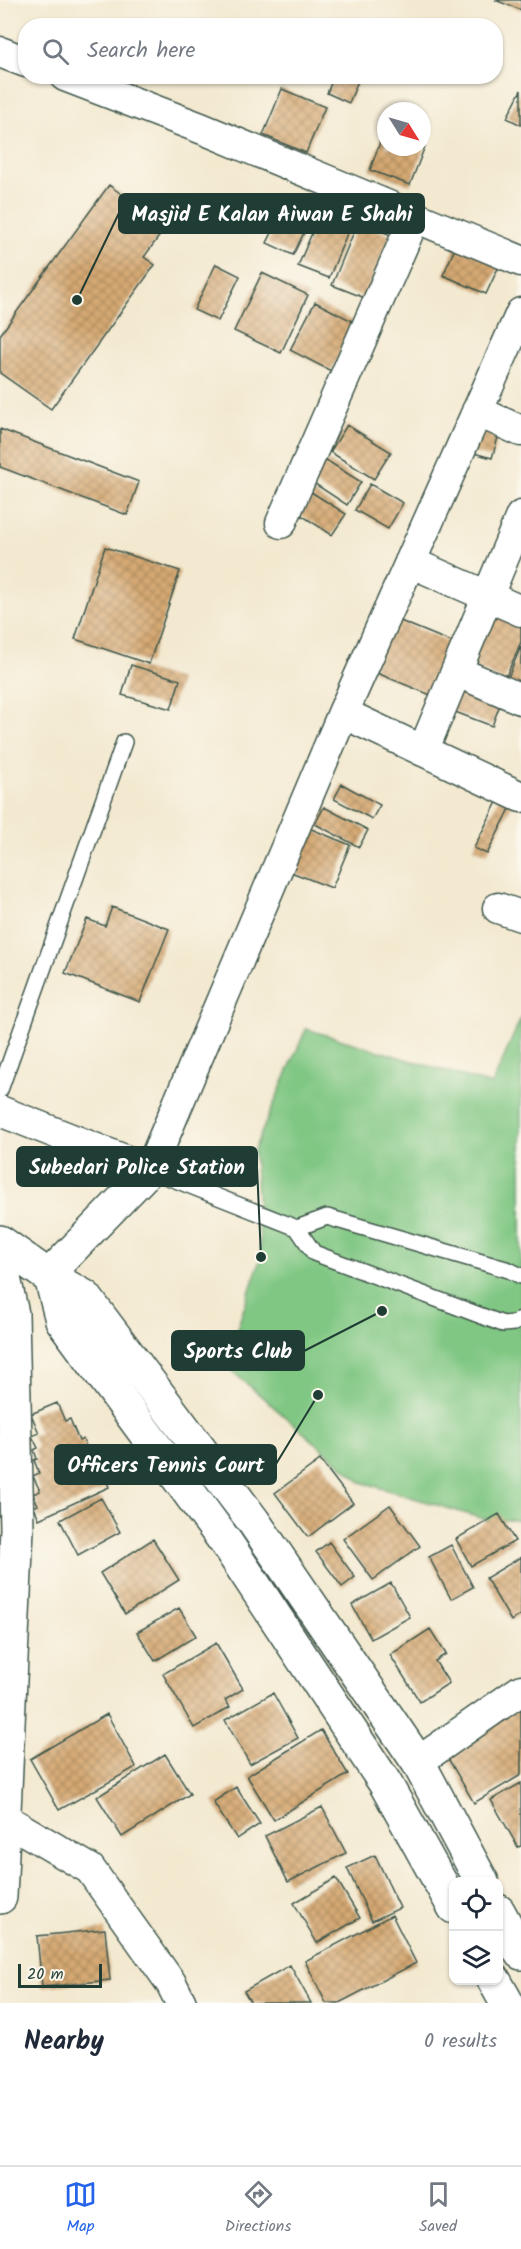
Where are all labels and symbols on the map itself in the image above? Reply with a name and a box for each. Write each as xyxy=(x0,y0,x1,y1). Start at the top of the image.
north arrow xyxy=(377,102,431,156)
callout: Masjid E Kalan Aiwan E Shahi xyxy=(119,194,424,233)
text: Masjid E Kalan Aiwan E Shahi xyxy=(132,199,413,232)
callout: Subedari Police Station xyxy=(17,1147,257,1186)
text: Subedari Police Station xyxy=(29,1152,245,1185)
callout: Sports Club xyxy=(172,1331,304,1370)
text: Sports Club xyxy=(184,1336,292,1369)
callout: Officers Tennis Court xyxy=(55,1445,276,1484)
text: Officers Tennis Court xyxy=(67,1450,265,1483)
scale bar xyxy=(18,1961,102,1988)

